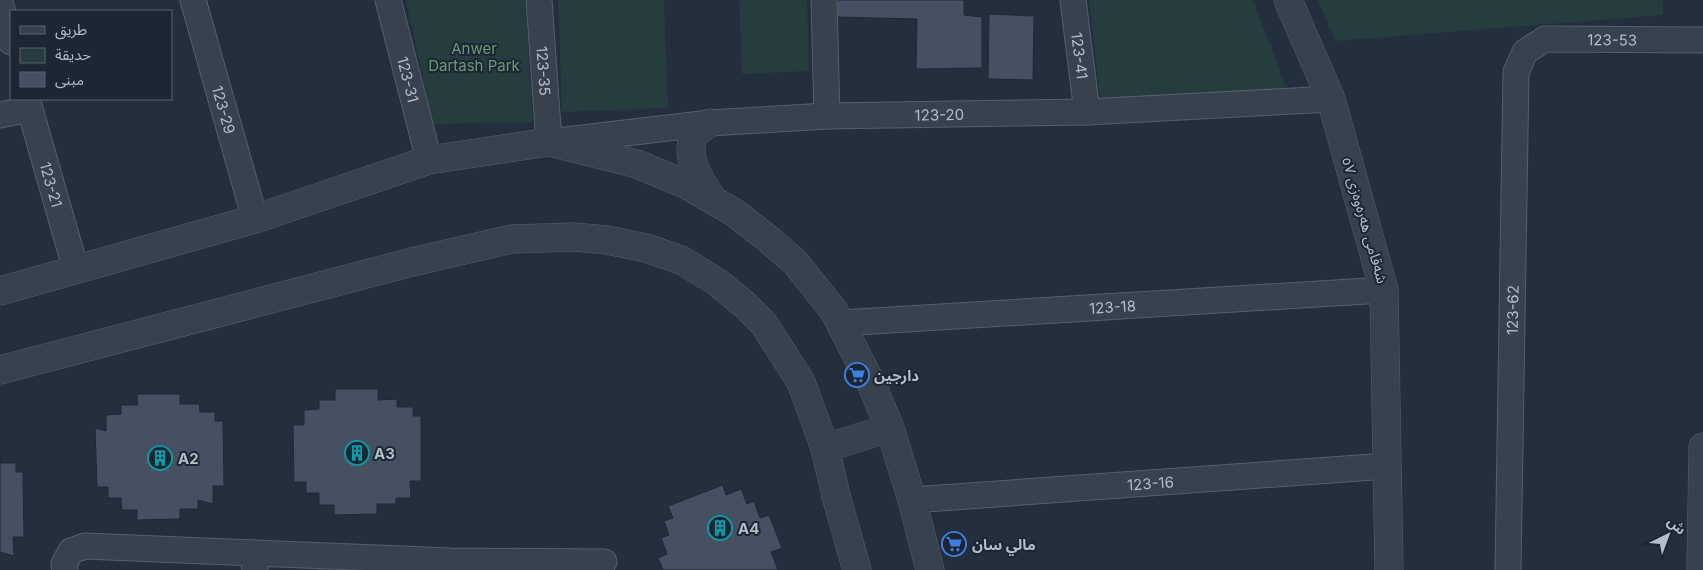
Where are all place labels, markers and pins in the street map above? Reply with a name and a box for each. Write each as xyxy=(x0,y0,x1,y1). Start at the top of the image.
supermarket icon: دارجين xyxy=(844,362,870,388)
place label: دارجين xyxy=(874,366,919,385)
building icon: A3 xyxy=(344,440,370,466)
place label: A3 xyxy=(374,444,395,463)
building icon: A2 xyxy=(147,445,173,471)
place label: A2 xyxy=(178,449,199,468)
building icon: A4 xyxy=(707,515,733,541)
place label: A4 xyxy=(738,519,759,538)
supermarket icon: مالي سان xyxy=(941,531,967,557)
place label: مالي سان xyxy=(972,535,1036,556)

